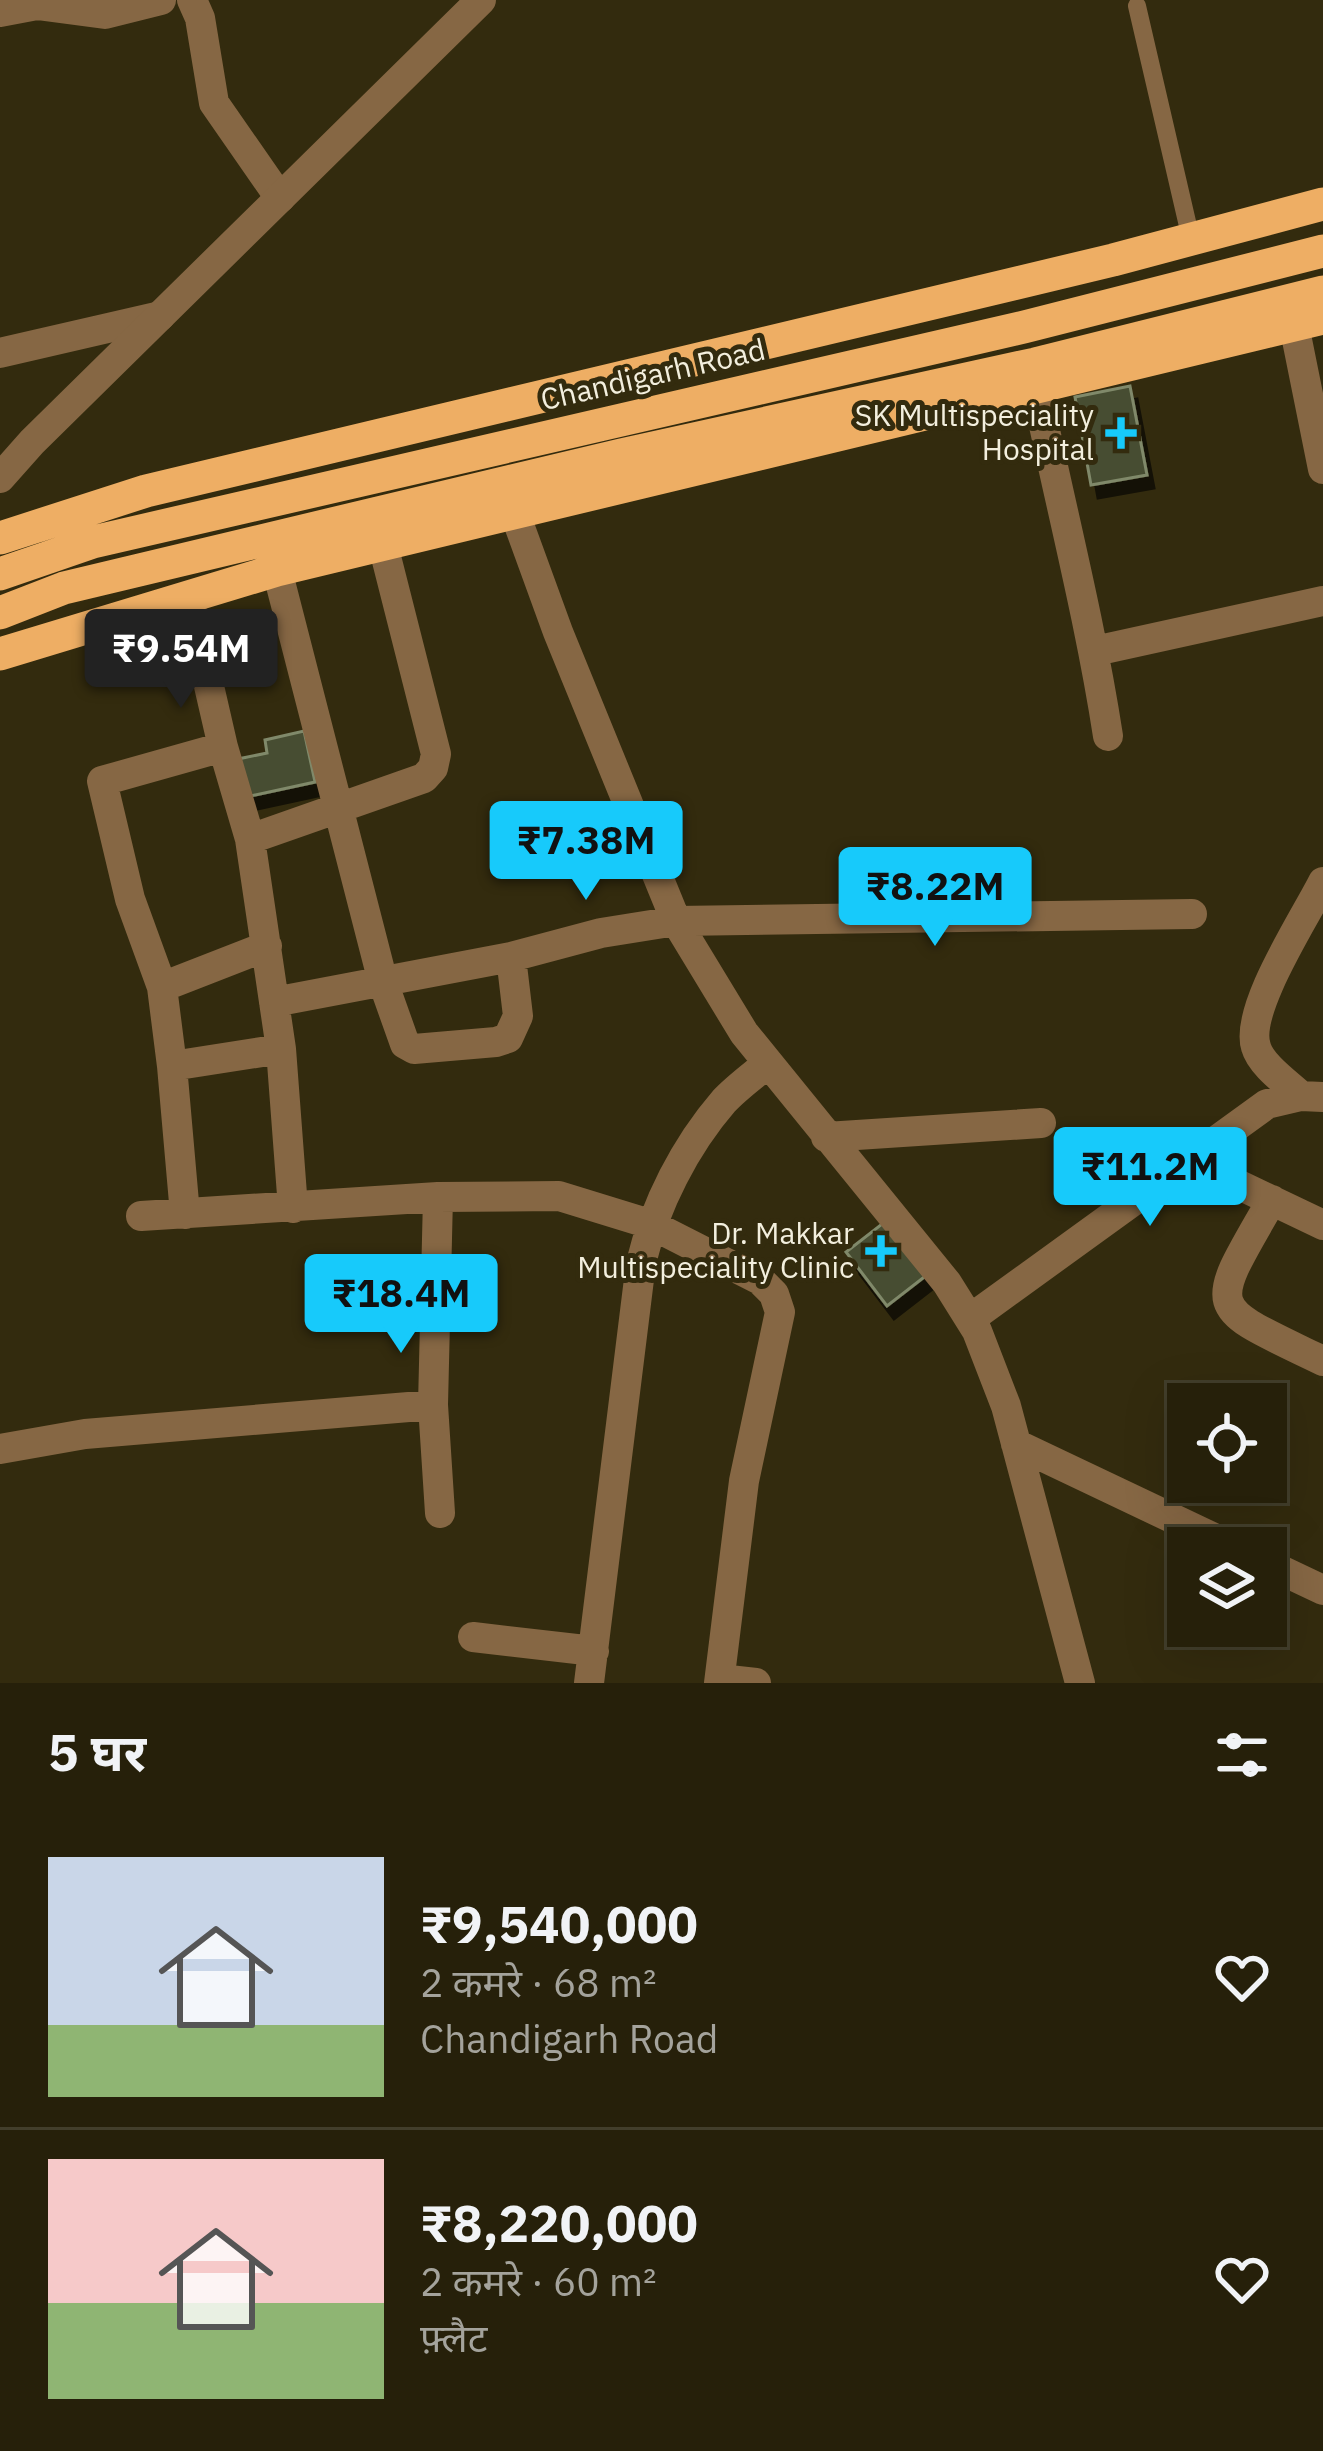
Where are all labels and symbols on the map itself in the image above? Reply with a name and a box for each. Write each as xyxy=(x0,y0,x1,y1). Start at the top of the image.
street label: Chandigarh Road xyxy=(536,329,769,418)
place label: SK Multispeciality Hospital xyxy=(855,395,1094,468)
marker: SK Multispeciality Hospital xyxy=(1105,417,1137,449)
pin: ₹9.54M xyxy=(83,609,279,711)
pin: ₹7.38M xyxy=(488,801,684,903)
pin: ₹8.22M xyxy=(837,847,1033,949)
pin: ₹11.2M xyxy=(1052,1127,1248,1229)
place label: Dr. Makkar Multispeciality Clinic xyxy=(577,1213,854,1286)
marker: Dr. Makkar Multispeciality Clinic xyxy=(865,1235,897,1267)
pin: ₹18.4M xyxy=(303,1254,499,1356)

